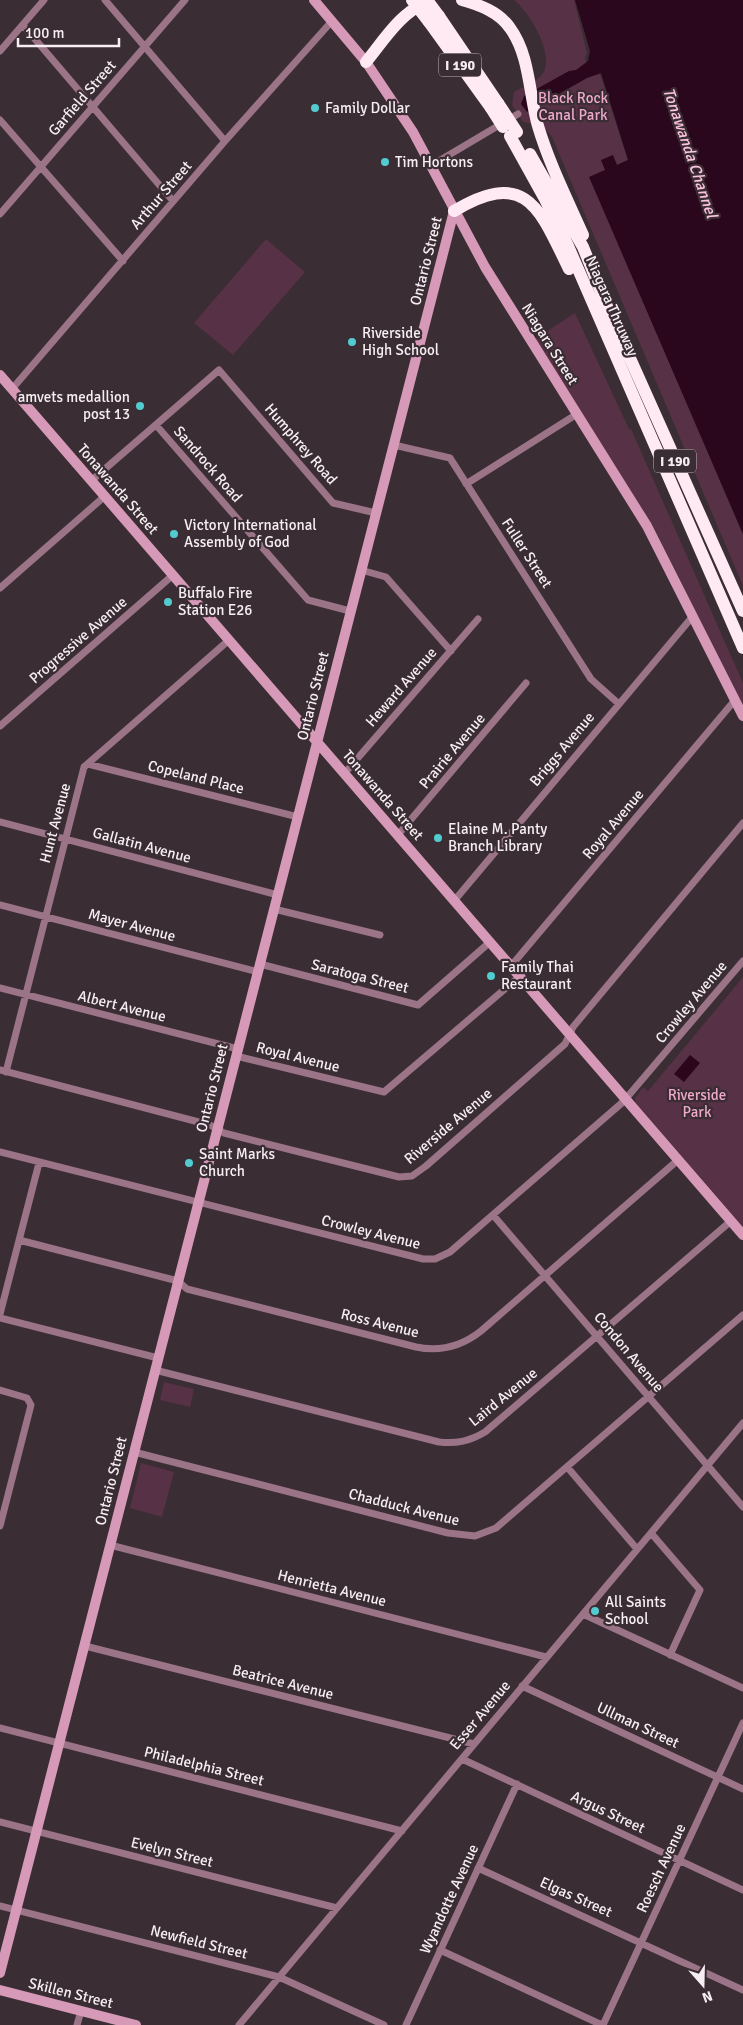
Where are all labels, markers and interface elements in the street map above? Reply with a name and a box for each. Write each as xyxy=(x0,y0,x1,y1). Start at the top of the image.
scale bar xyxy=(18,15,119,47)
text: 100 m xyxy=(25,24,65,42)
road number: I 190 xyxy=(439,54,481,76)
street label: Garfield Street xyxy=(44,57,120,139)
water label: Tonawanda Channel xyxy=(658,85,722,222)
park label: Black Rock Canal Park xyxy=(538,89,609,124)
place label: Family Dollar xyxy=(325,99,410,117)
marker: Family Dollar xyxy=(309,102,321,114)
place label: Tim Hortons xyxy=(395,153,474,171)
marker: Tim Hortons xyxy=(379,156,391,168)
street label: Arthur Street xyxy=(126,157,196,233)
street label: Ontario Street xyxy=(406,215,446,307)
street label: Niagara Thruway xyxy=(582,253,642,359)
street label: Niagara Street xyxy=(518,300,582,388)
place label: Riverside High School xyxy=(362,324,439,359)
marker: Riverside High School xyxy=(346,336,358,348)
place label: amvets medallion post 13 xyxy=(18,388,130,423)
marker: amvets medallion post 13 xyxy=(134,400,146,412)
street label: Humphrey Road xyxy=(261,400,341,488)
street label: Sandrock Road xyxy=(170,422,246,506)
street label: Tonawanda Street xyxy=(74,440,162,538)
road number: I 190 xyxy=(654,450,696,472)
street label: Fuller Street xyxy=(498,515,556,591)
place label: Victory International Assembly of God xyxy=(184,516,317,551)
marker: Victory International Assembly of God xyxy=(168,528,180,540)
place label: Buffalo Fire Station E26 xyxy=(178,584,252,619)
street label: Progressive Avenue xyxy=(26,593,130,687)
marker: Buffalo Fire Station E26 xyxy=(162,596,174,608)
street label: Heward Avenue xyxy=(362,644,440,730)
street label: Ontario Street xyxy=(293,650,333,742)
street label: Briggs Avenue xyxy=(526,708,598,790)
street label: Prairie Avenue xyxy=(415,710,489,792)
street label: Tonawanda Street xyxy=(339,746,427,844)
street label: Copeland Place xyxy=(146,756,246,798)
street label: Hunt Avenue xyxy=(36,781,74,865)
street label: Royal Avenue xyxy=(579,785,647,863)
place label: Elaine M. Panty Branch Library xyxy=(448,820,547,855)
street label: Gallatin Avenue xyxy=(91,823,193,867)
marker: Elaine M. Panty Branch Library xyxy=(432,832,444,844)
street label: Mayer Avenue xyxy=(86,905,178,945)
street label: Saratoga Street xyxy=(309,955,411,997)
street label: Crowley Avenue xyxy=(651,957,731,1047)
place label: Family Thai Restaurant xyxy=(501,958,574,993)
marker: Family Thai Restaurant xyxy=(485,970,497,982)
street label: Albert Avenue xyxy=(76,986,168,1026)
street label: Royal Avenue xyxy=(254,1038,342,1076)
street label: Ontario Street xyxy=(192,1042,232,1134)
street label: Riverside Avenue xyxy=(400,1084,496,1168)
park label: Riverside Park xyxy=(668,1086,726,1121)
place label: Saint Marks Church xyxy=(199,1145,276,1180)
marker: Saint Marks Church xyxy=(183,1157,195,1169)
street label: Crowley Avenue xyxy=(320,1211,422,1253)
street label: Ross Avenue xyxy=(339,1305,421,1341)
street label: Condon Avenue xyxy=(590,1308,668,1396)
street label: Laird Avenue xyxy=(465,1364,541,1430)
street label: Ontario Street xyxy=(91,1435,131,1527)
street label: Chadduck Avenue xyxy=(347,1485,461,1529)
street label: Henrietta Avenue xyxy=(276,1566,388,1610)
place label: All Saints School xyxy=(605,1593,666,1628)
marker: All Saints School xyxy=(589,1605,601,1617)
street label: Beatrice Avenue xyxy=(230,1661,336,1703)
street label: Esser Avenue xyxy=(446,1677,514,1753)
street label: Ullman Street xyxy=(594,1698,682,1752)
street label: Philadelphia Street xyxy=(142,1742,266,1790)
street label: Argus Street xyxy=(568,1787,648,1837)
street label: Roesch Avenue xyxy=(633,1821,689,1915)
street label: Evelyn Street xyxy=(129,1833,215,1871)
street label: Wyandotte Avenue xyxy=(416,1841,482,1957)
street label: Elgas Street xyxy=(537,1873,615,1921)
street label: Newfield Street xyxy=(149,1921,249,1963)
north arrow xyxy=(678,1960,728,2010)
street label: Skillen Street xyxy=(27,1974,115,2012)
text: N xyxy=(700,1987,715,2006)

